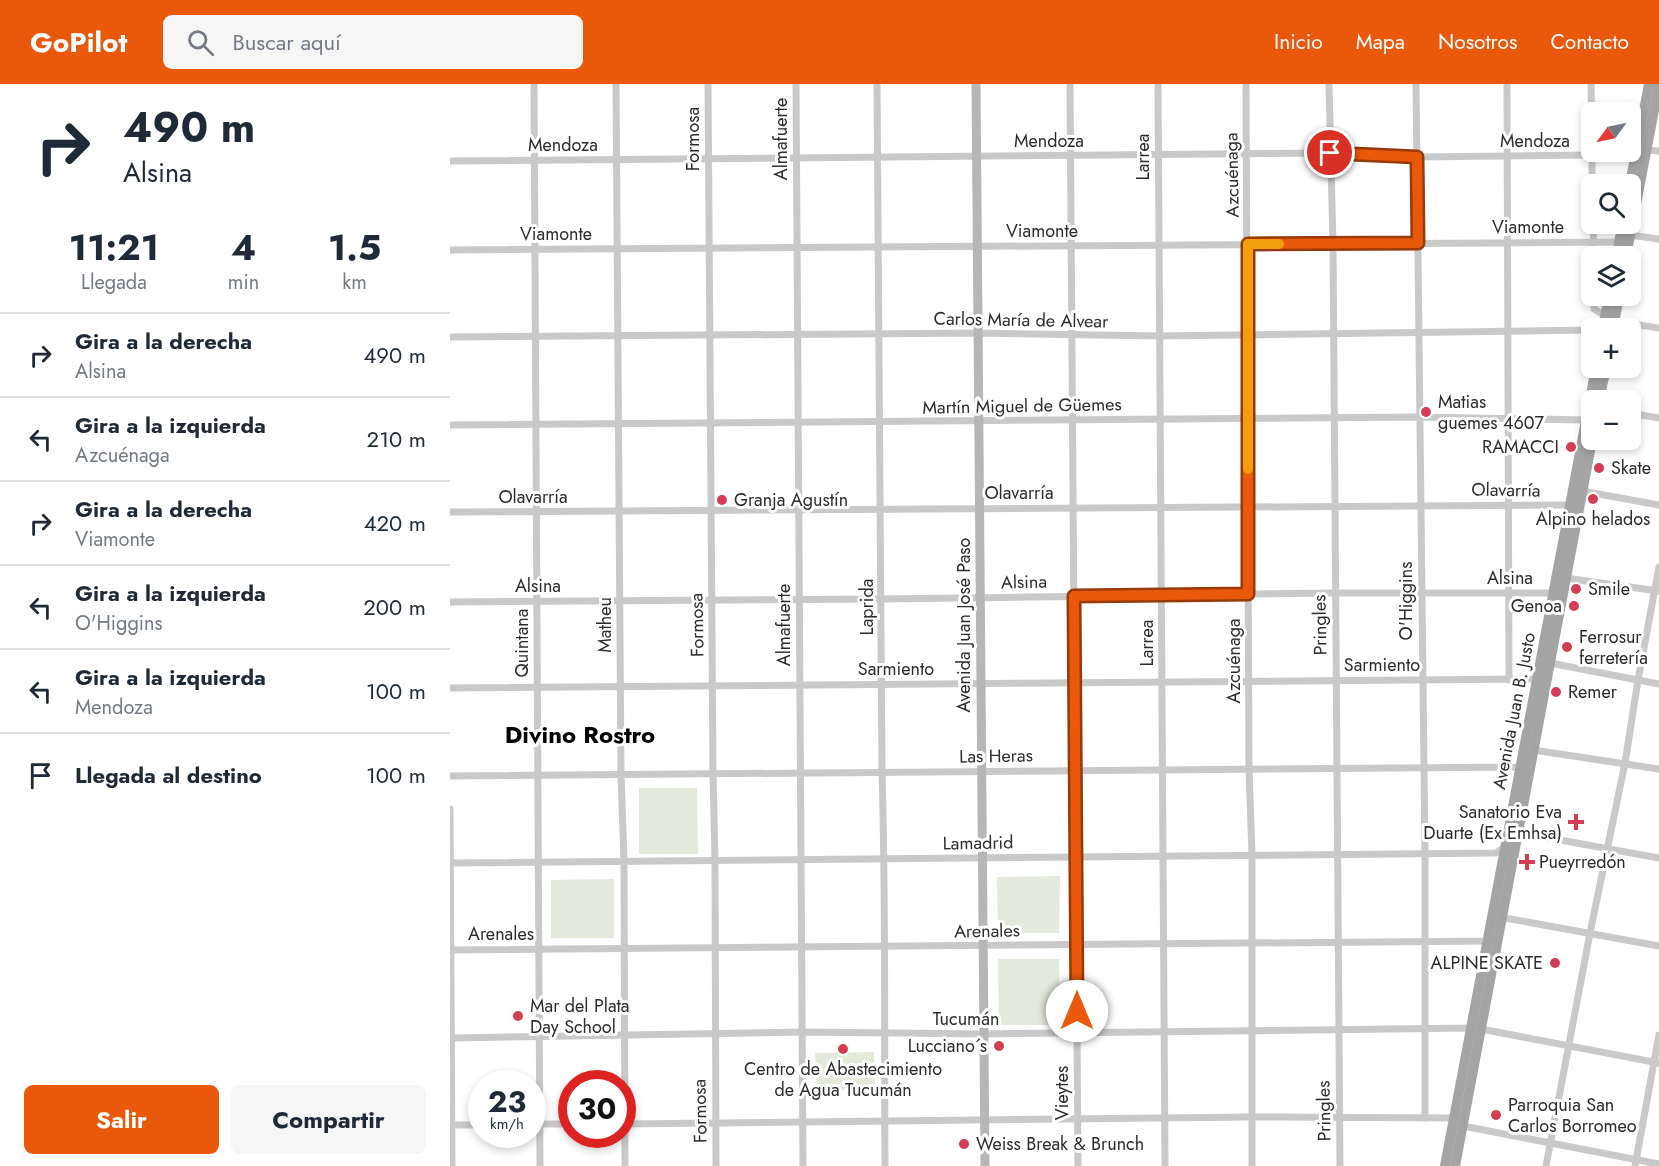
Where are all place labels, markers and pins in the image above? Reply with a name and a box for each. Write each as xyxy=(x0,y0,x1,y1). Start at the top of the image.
pin xyxy=(1304,127,1355,178)
place label: Matias guemes 4607 xyxy=(1438,389,1545,436)
marker: Matias guemes 4607 xyxy=(1419,405,1433,419)
place label: RAMACCI xyxy=(1482,434,1559,460)
marker: RAMACCI xyxy=(1564,440,1578,454)
place label: Skate xyxy=(1611,455,1651,481)
marker: Skate xyxy=(1592,461,1606,475)
place label: Granja Agustín xyxy=(734,487,848,513)
marker: Alpino helados xyxy=(1586,492,1600,506)
marker: Granja Agustín xyxy=(715,493,729,507)
place label: Alpino helados xyxy=(1536,506,1650,532)
place label: Smile xyxy=(1588,576,1630,602)
marker: Smile xyxy=(1569,582,1583,596)
place label: Genoa xyxy=(1511,593,1562,619)
marker: Genoa xyxy=(1567,599,1581,613)
place label: Ferrosur ferretería xyxy=(1579,624,1648,671)
marker: Ferrosur ferretería xyxy=(1560,640,1574,654)
place label: Remer xyxy=(1568,679,1618,705)
marker: Remer xyxy=(1549,685,1563,699)
place label: Sanatorio Eva Duarte (Ex Emhsa) xyxy=(1423,799,1562,846)
marker: Sanatorio Eva Duarte (Ex Emhsa) xyxy=(1567,813,1585,831)
place label: Pueyrredón xyxy=(1539,849,1626,875)
marker: Pueyrredón xyxy=(1520,855,1534,869)
place label: ALPINE SKATE xyxy=(1431,950,1543,976)
marker: ALPINE SKATE xyxy=(1548,956,1562,970)
place label: Mar del Plata Day School xyxy=(530,993,630,1040)
marker: Mar del Plata Day School xyxy=(511,1009,525,1023)
place label: Lucciano´s xyxy=(908,1033,987,1059)
marker: Lucciano´s xyxy=(992,1039,1006,1053)
marker: Centro de Abastecimiento de Agua Tucumán xyxy=(836,1042,850,1056)
place label: Centro de Abastecimiento de Agua Tucumán xyxy=(744,1056,942,1103)
place label: Parroquia San Carlos Borromeo xyxy=(1508,1092,1637,1139)
marker: Parroquia San Carlos Borromeo xyxy=(1489,1108,1503,1122)
place label: Weiss Break & Brunch xyxy=(976,1131,1144,1157)
marker: Weiss Break & Brunch xyxy=(957,1137,971,1151)

